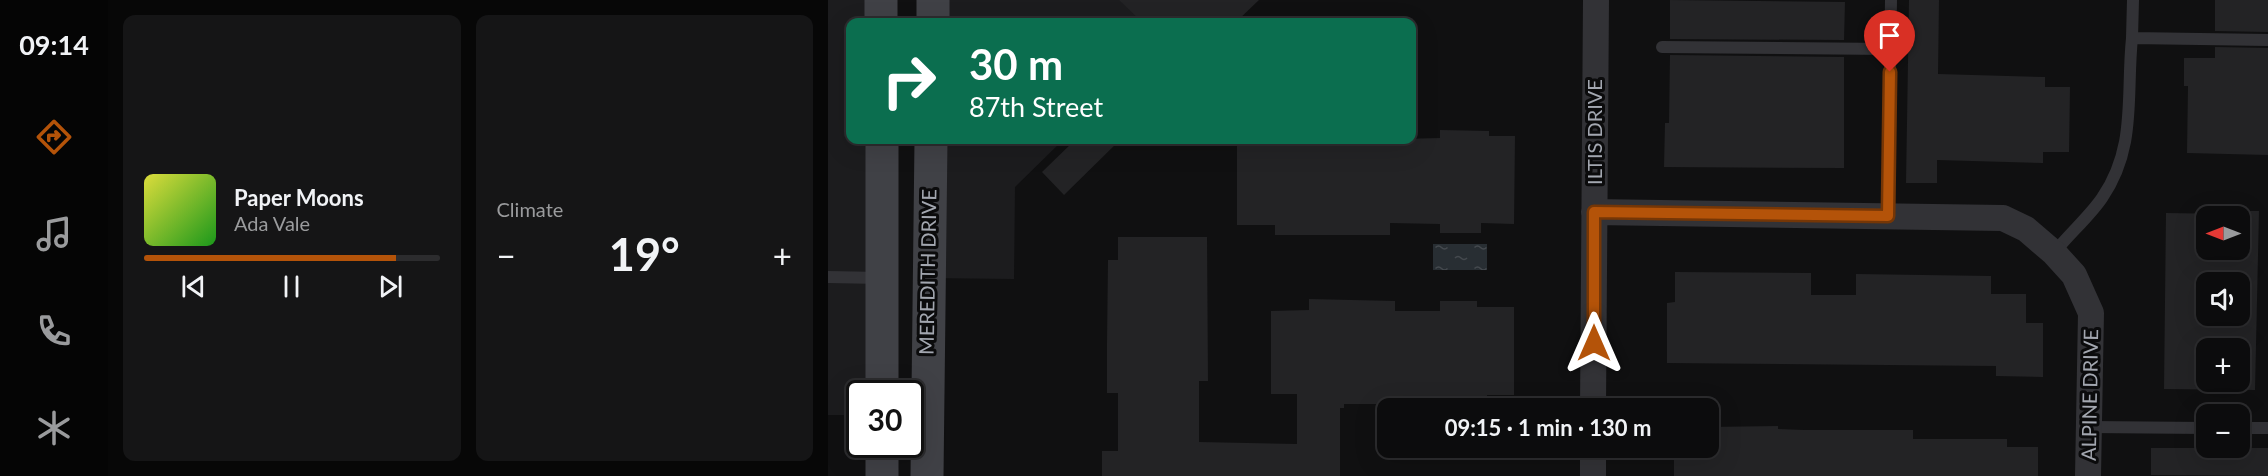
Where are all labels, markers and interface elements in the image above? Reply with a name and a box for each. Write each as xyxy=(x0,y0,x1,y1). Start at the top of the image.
pin xyxy=(1864,10,1915,72)
icon: arrive xyxy=(1873,19,1906,52)
text: 09:14 xyxy=(19,28,89,61)
text: 30 m xyxy=(969,39,1063,89)
icon: right xyxy=(870,42,948,120)
street label: ILTIS DRIVE xyxy=(1582,79,1606,185)
text: 87th Street xyxy=(969,90,1103,123)
icon: directions xyxy=(33,116,75,158)
text: Paper Moons xyxy=(234,184,364,211)
street label: MEREDITH DRIVE xyxy=(914,189,940,355)
text: Climate xyxy=(497,197,563,221)
north arrow xyxy=(2196,206,2250,260)
map controls xyxy=(2196,206,2250,458)
text: Ada Vale xyxy=(234,211,310,235)
icon: music xyxy=(33,213,75,255)
text: 19° xyxy=(609,227,680,281)
text: − xyxy=(497,235,516,275)
text: + xyxy=(773,235,792,275)
icon: previous xyxy=(177,270,210,303)
icon: pause xyxy=(275,270,308,303)
icon: next xyxy=(374,270,407,303)
button: sound xyxy=(2196,272,2250,326)
icon: phone xyxy=(33,310,75,352)
position arrow xyxy=(1562,311,1626,375)
street label: ALPINE DRIVE xyxy=(2076,329,2102,461)
button: + xyxy=(2196,338,2250,392)
speed limit sign: 30 xyxy=(846,380,924,458)
button: − xyxy=(2196,404,2250,458)
icon: climate xyxy=(33,407,75,449)
text: 09:15 · 1 min · 130 m xyxy=(1445,414,1651,441)

